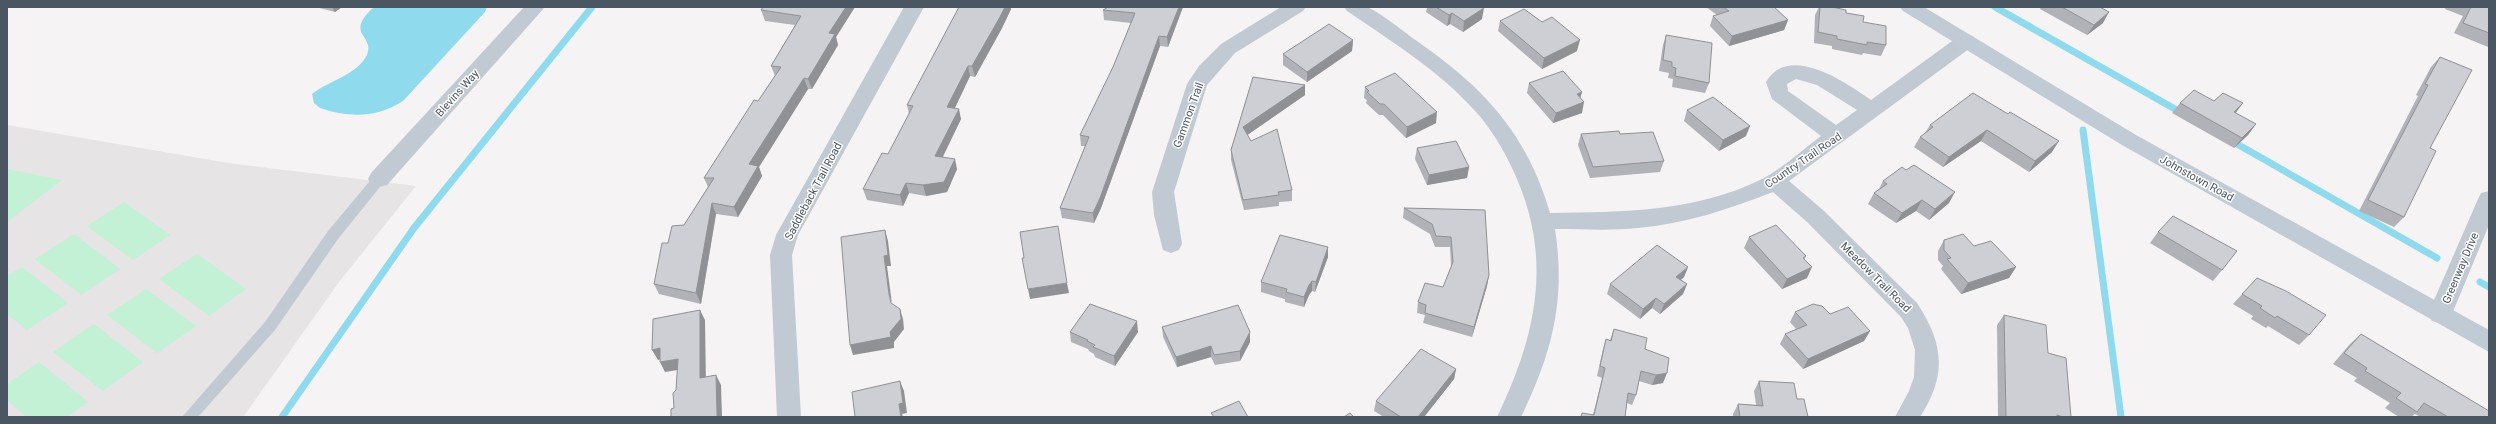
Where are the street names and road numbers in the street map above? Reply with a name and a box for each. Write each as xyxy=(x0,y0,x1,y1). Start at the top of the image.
street label: Blevins Way xyxy=(433,67,482,119)
street label: Gammon Trail xyxy=(1171,81,1206,150)
street label: Country Trail Road xyxy=(1762,130,1844,191)
street label: Saddleback Trail Road xyxy=(782,140,845,242)
street label: Johnstown Road xyxy=(2158,153,2236,204)
street label: Greenway Drive xyxy=(2440,231,2481,306)
street label: Meadow Trail Road xyxy=(1838,240,1913,315)

